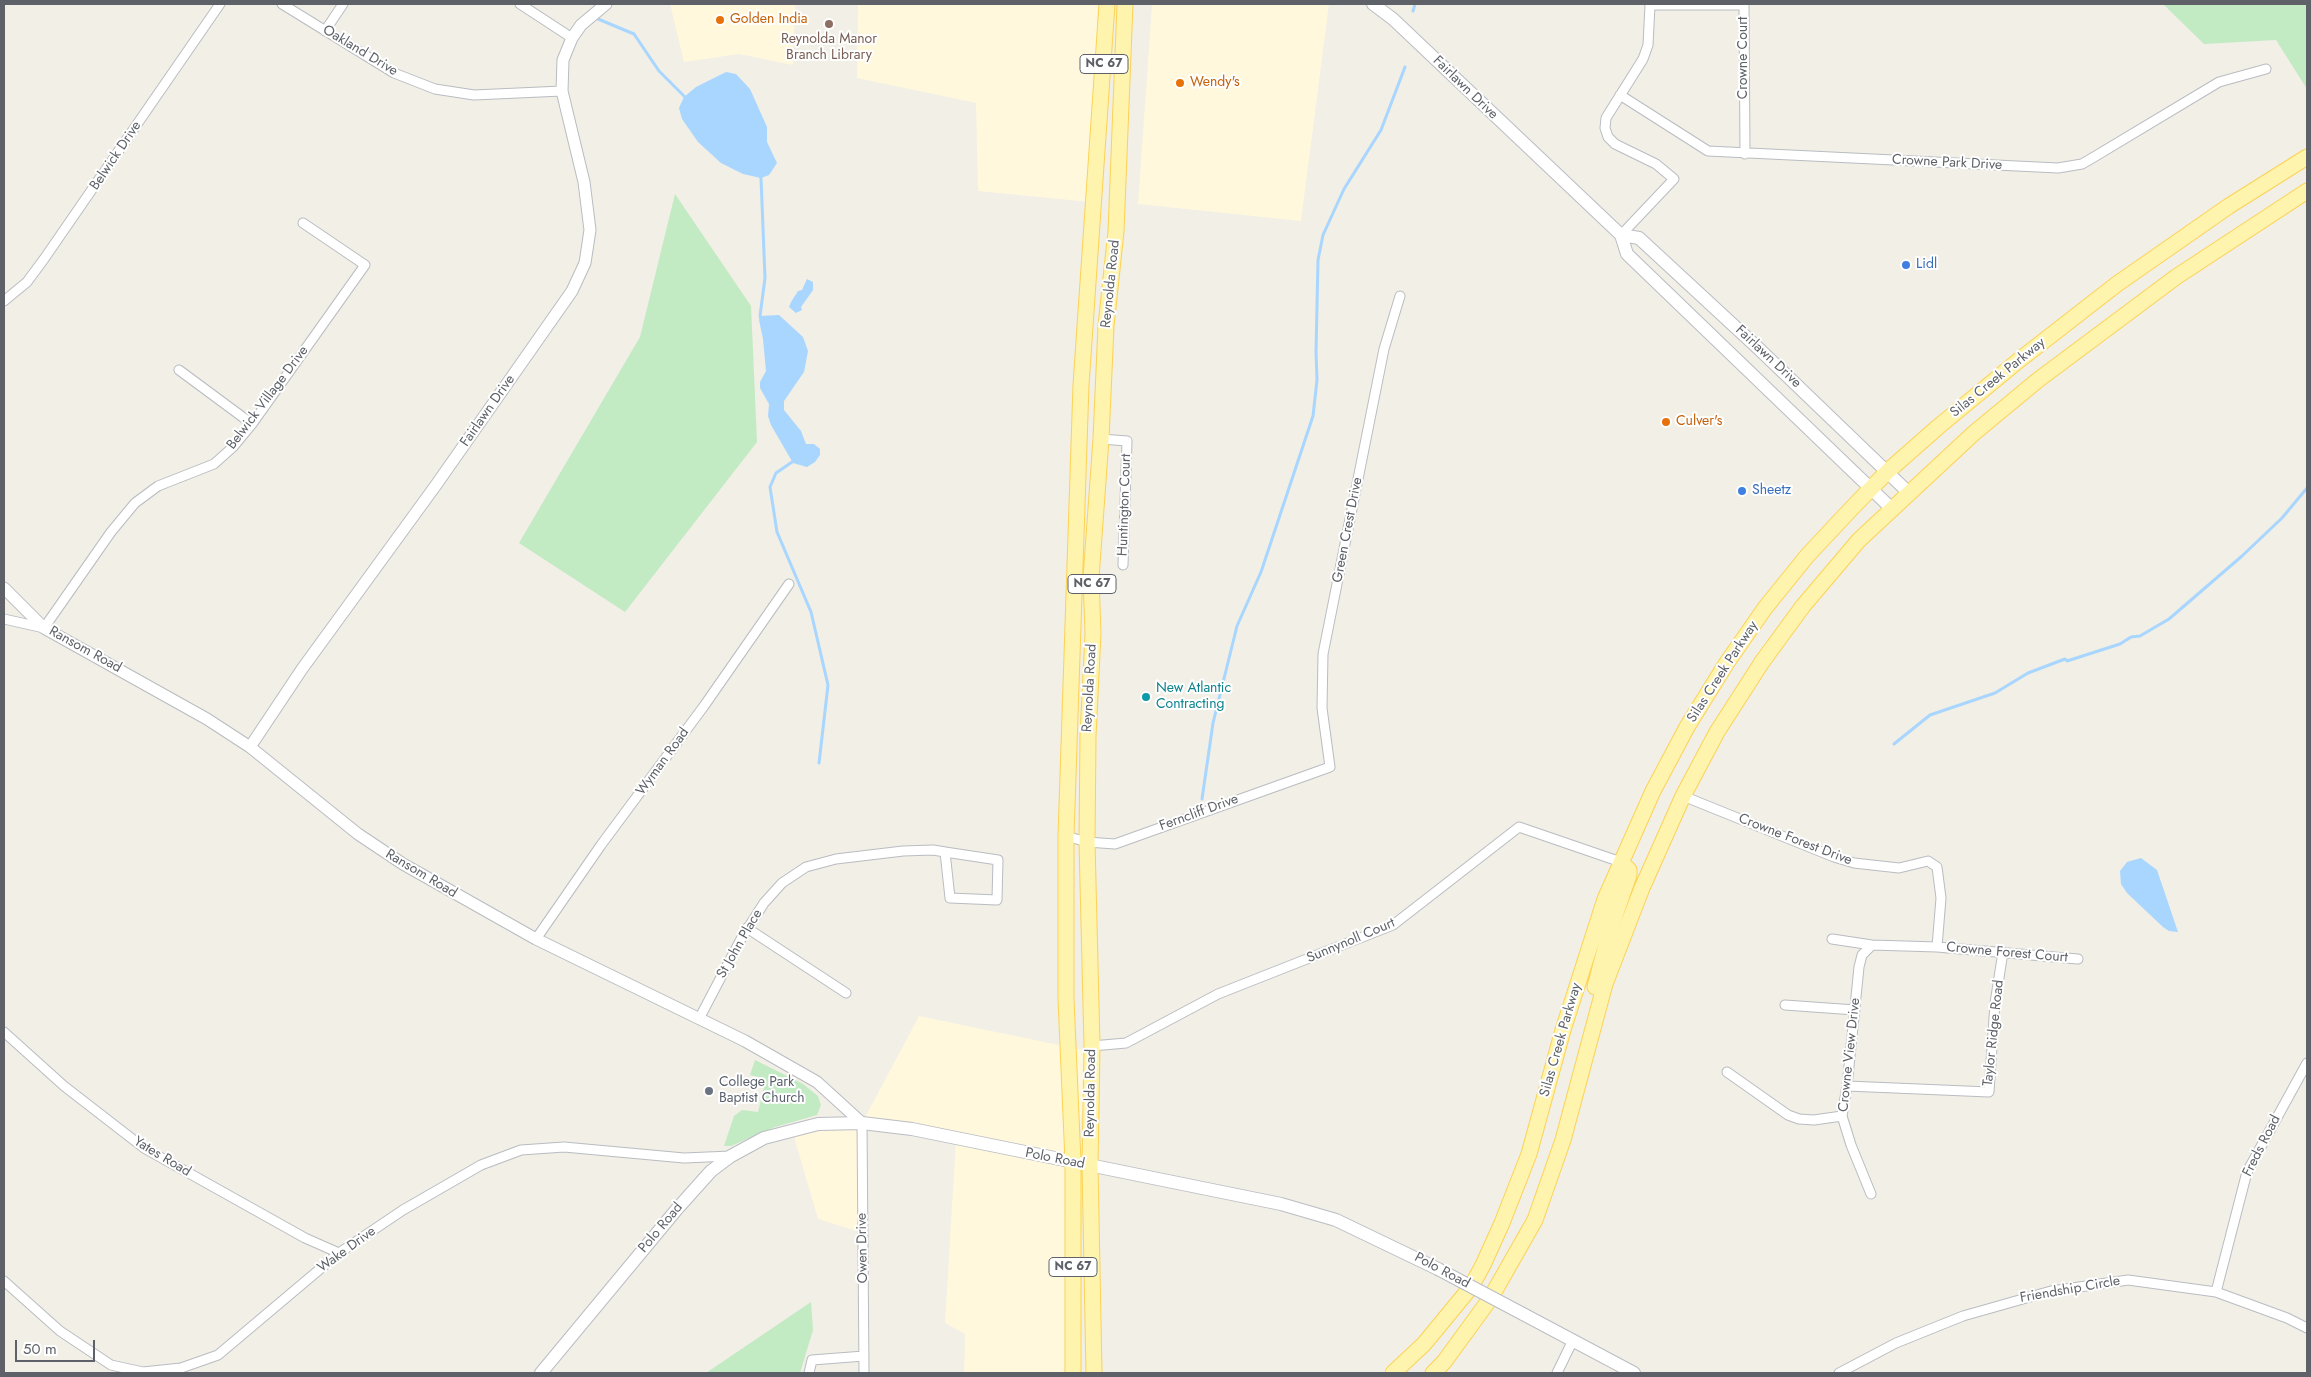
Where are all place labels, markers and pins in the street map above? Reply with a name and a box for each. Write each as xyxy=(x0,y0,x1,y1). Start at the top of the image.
place label: Golden India xyxy=(730,12,808,28)
marker: Golden India xyxy=(714,14,726,26)
marker: Reynolda Manor Branch Library xyxy=(823,18,835,30)
place label: Reynolda Manor Branch Library xyxy=(781,32,877,64)
place label: Wendy's xyxy=(1190,75,1240,91)
marker: Wendy's xyxy=(1174,77,1186,89)
place label: Lidl xyxy=(1916,257,1937,273)
marker: Lidl xyxy=(1900,259,1912,271)
place label: Culver's xyxy=(1676,414,1722,430)
marker: Culver's xyxy=(1660,416,1672,428)
place label: Sheetz xyxy=(1752,483,1791,499)
marker: Sheetz xyxy=(1736,485,1748,497)
place label: New Atlantic Contracting xyxy=(1156,681,1231,714)
marker: New Atlantic Contracting xyxy=(1140,691,1152,703)
place label: College Park Baptist Church xyxy=(719,1075,805,1108)
marker: College Park Baptist Church xyxy=(703,1085,715,1097)

